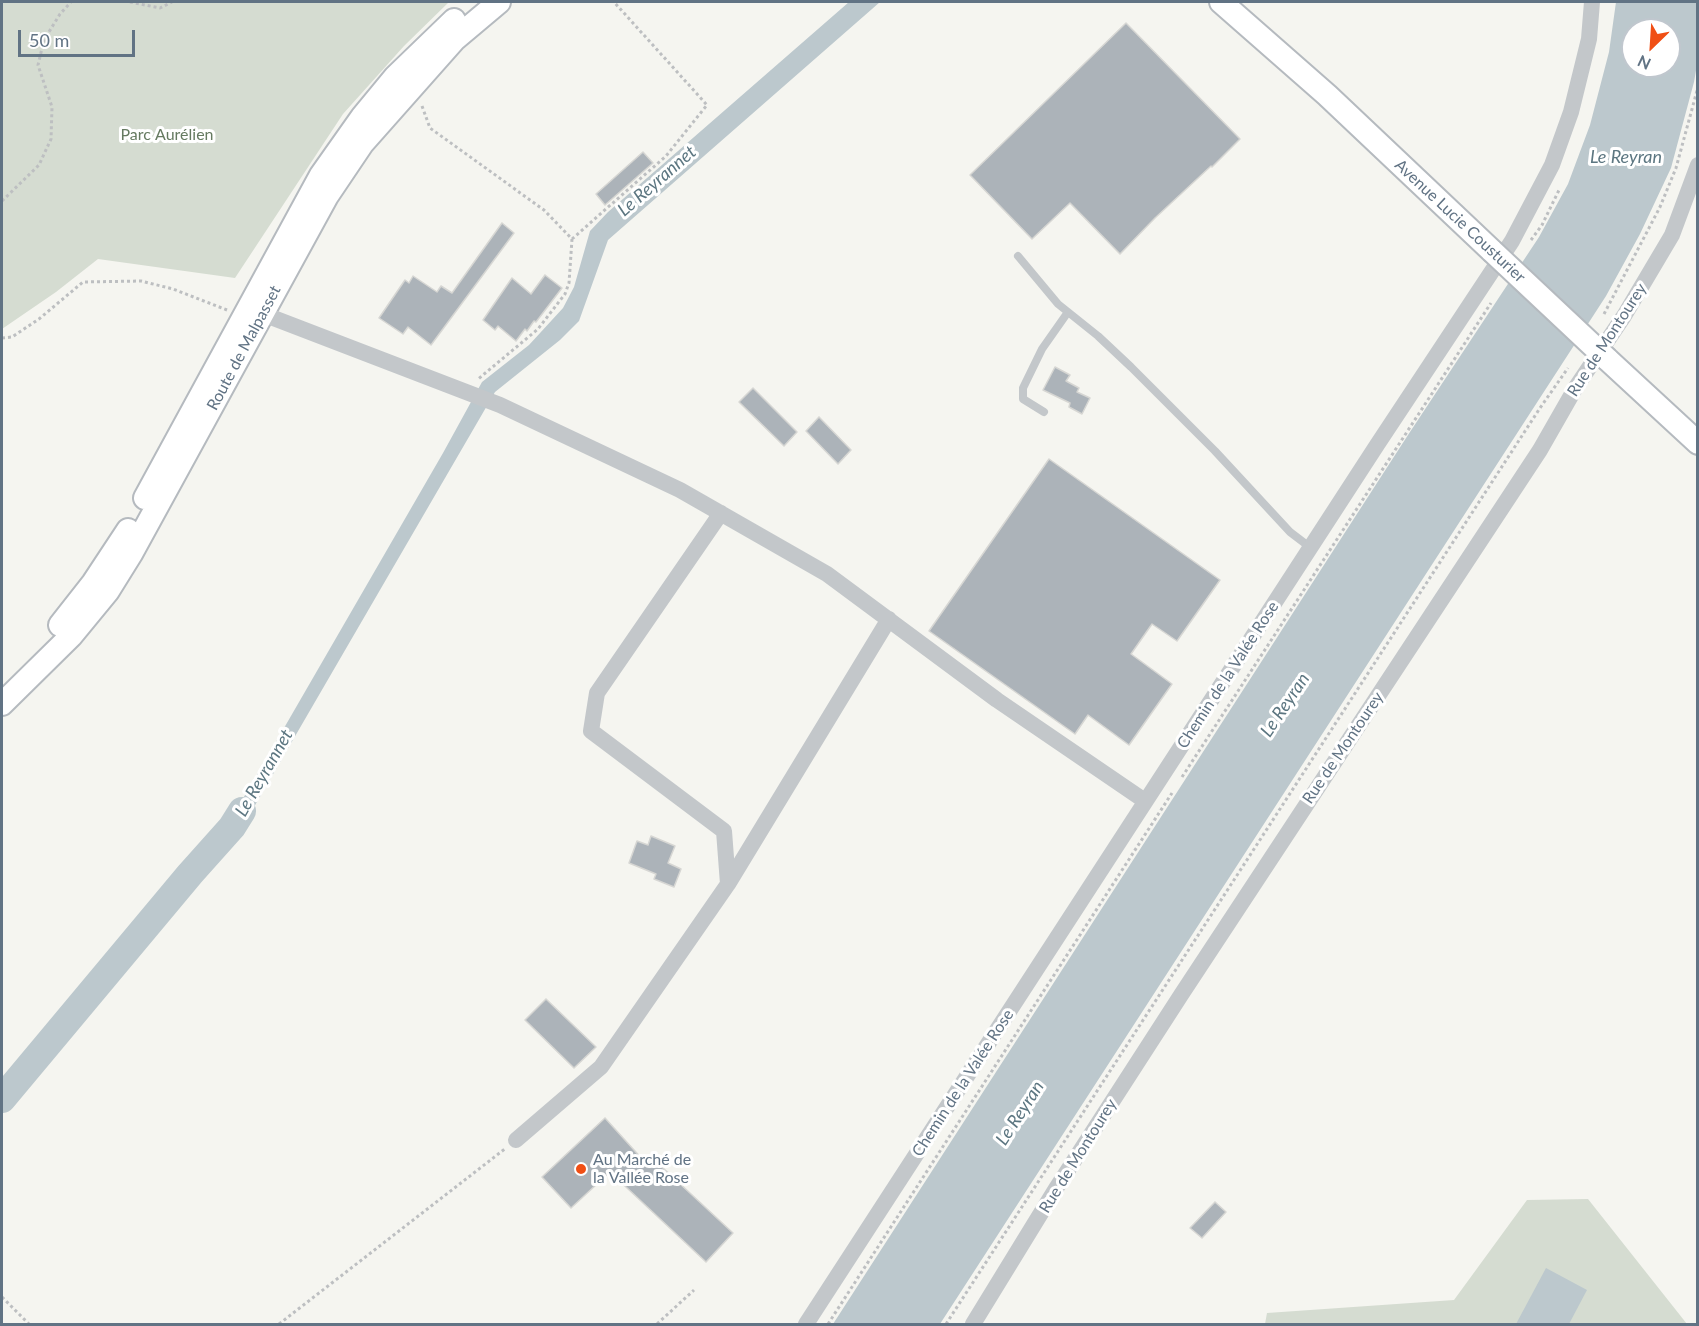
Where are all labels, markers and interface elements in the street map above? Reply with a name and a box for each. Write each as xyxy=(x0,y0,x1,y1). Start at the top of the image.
scale bar xyxy=(21,18,138,56)
north arrow xyxy=(1621,18,1681,78)
text: 50 m xyxy=(29,29,69,51)
text: N xyxy=(1634,52,1654,74)
park label: Parc Aurélien xyxy=(120,125,214,145)
water label: Le Reyrannet xyxy=(613,141,701,221)
water label: Le Reyran xyxy=(1590,146,1662,168)
street label: Avenue Lucie Cousturier xyxy=(1391,155,1529,287)
street label: Rue de Montourey xyxy=(1563,280,1651,400)
street label: Route de Malpasset xyxy=(203,282,285,414)
street label: Chemin de la Valée Rose xyxy=(1173,598,1283,752)
water label: Le Reyran xyxy=(1256,669,1314,741)
street label: Rue de Montourey xyxy=(1298,688,1388,808)
water label: Le Reyrannet xyxy=(230,726,298,820)
street label: Chemin de la Valée Rose xyxy=(908,1006,1018,1160)
water label: Le Reyran xyxy=(991,1077,1049,1149)
street label: Rue de Montourey xyxy=(1035,1095,1121,1217)
place label: Au Marché de la Vallée Rose xyxy=(593,1150,691,1188)
marker: Au Marché de la Vallée Rose xyxy=(574,1162,588,1176)

